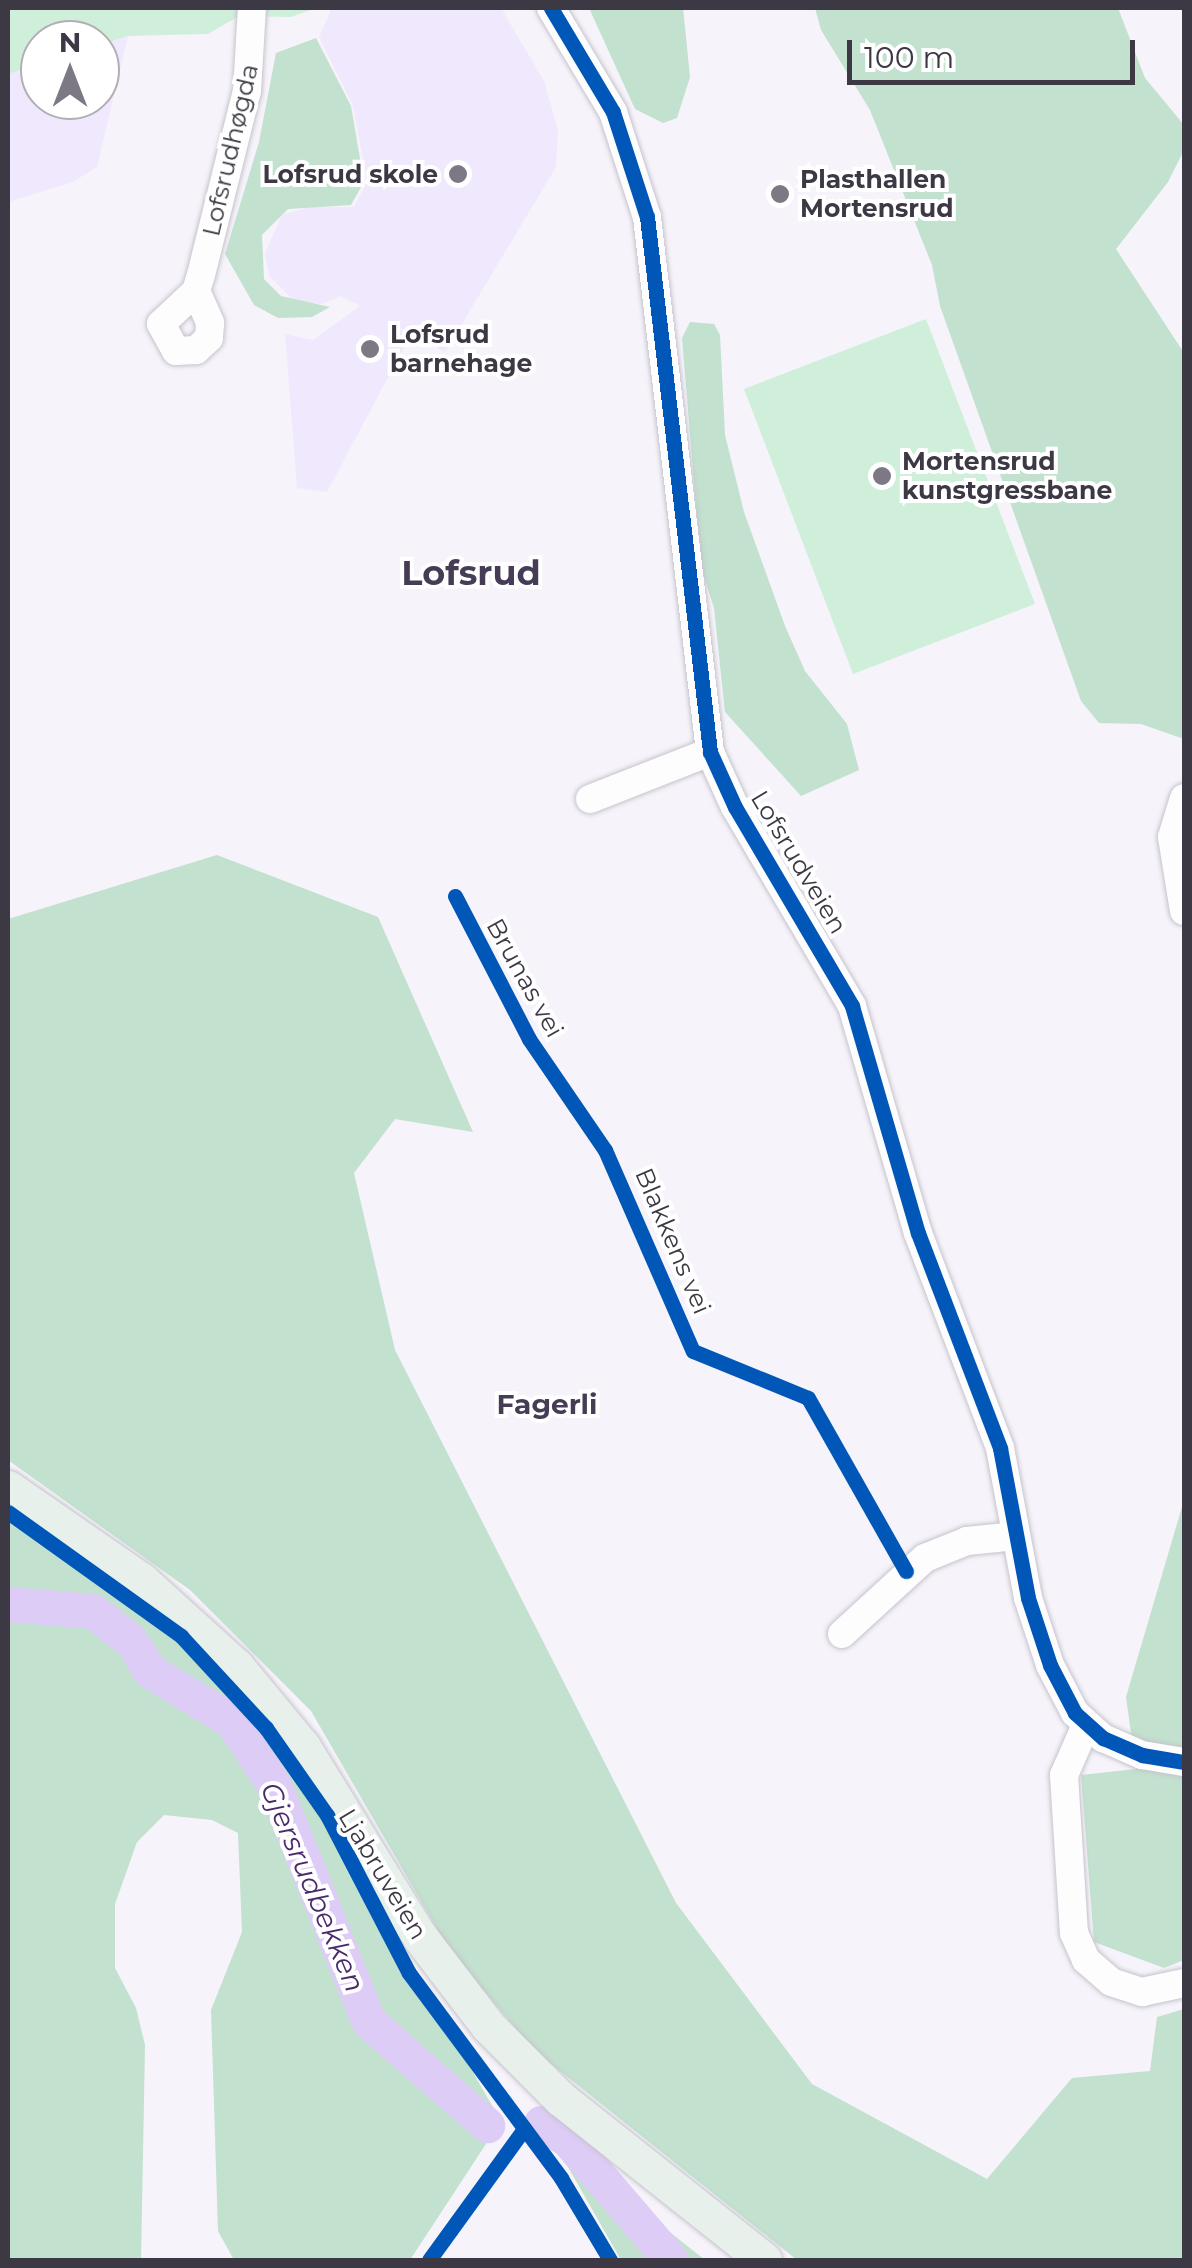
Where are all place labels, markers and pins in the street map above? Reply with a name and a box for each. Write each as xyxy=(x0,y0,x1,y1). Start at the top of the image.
place label: Lofsrud skole xyxy=(263,159,438,189)
marker: Lofsrud skole xyxy=(447,163,469,185)
place label: Plasthallen Mortensrud xyxy=(800,165,953,224)
marker: Plasthallen Mortensrud xyxy=(769,183,791,205)
place label: Lofsrud barnehage xyxy=(390,320,532,379)
marker: Lofsrud barnehage xyxy=(359,338,381,360)
place label: Mortensrud kunstgressbane xyxy=(902,447,1112,506)
marker: Mortensrud kunstgressbane xyxy=(871,465,893,487)

